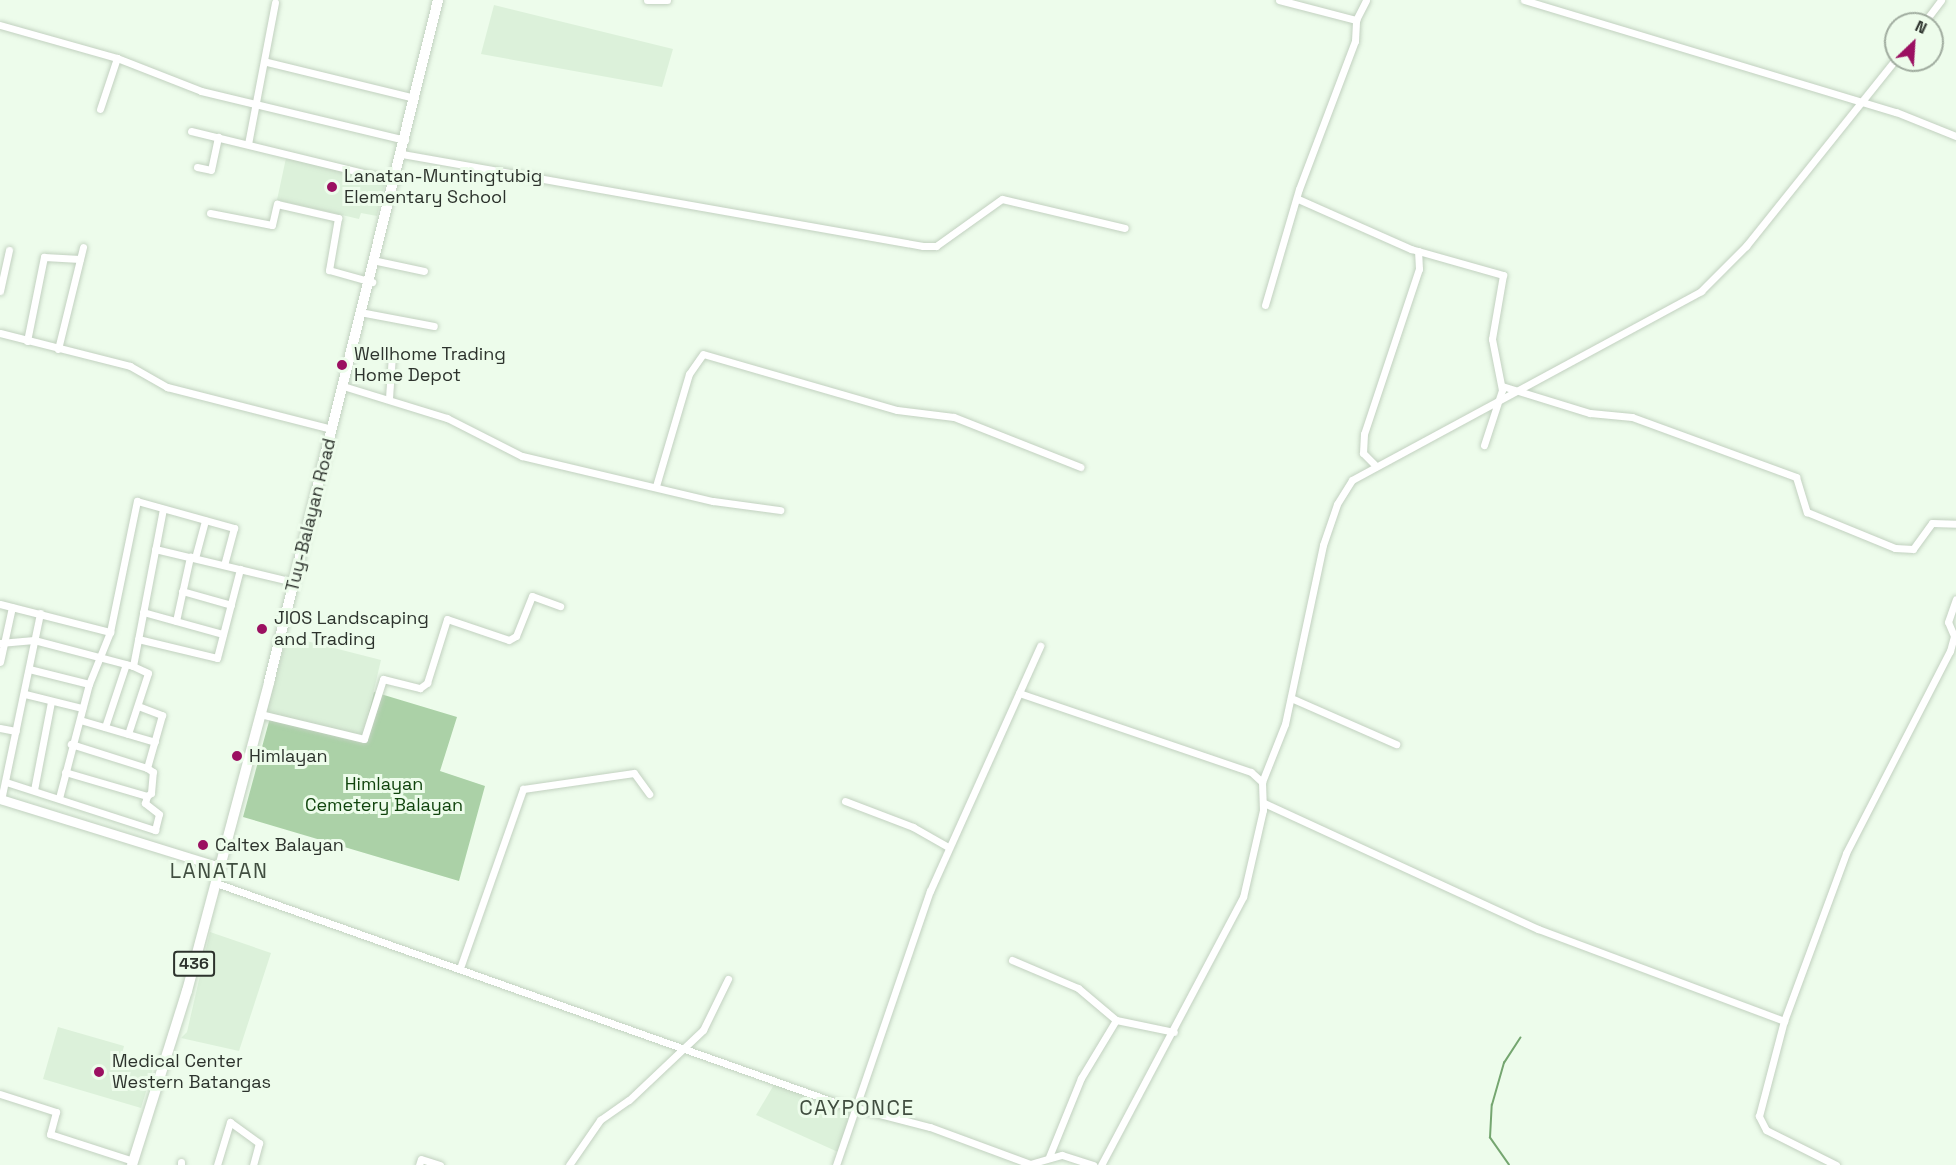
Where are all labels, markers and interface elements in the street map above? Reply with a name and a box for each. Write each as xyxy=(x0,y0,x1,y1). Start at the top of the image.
north arrow xyxy=(1884,12,1944,72)
text: N xyxy=(1912,15,1930,39)
place label: Lanatan-Muntingtubig Elementary School xyxy=(344,166,542,208)
marker: Lanatan-Muntingtubig Elementary School xyxy=(325,180,339,194)
place label: Wellhome Trading Home Depot xyxy=(354,344,506,386)
marker: Wellhome Trading Home Depot xyxy=(335,358,349,372)
street label: Tuy-Balayan Road xyxy=(281,436,341,594)
place label: JIOS Landscaping and Trading xyxy=(274,608,429,650)
marker: JIOS Landscaping and Trading xyxy=(255,622,269,636)
place label: Himlayan xyxy=(249,745,328,767)
marker: Himlayan xyxy=(230,749,244,763)
park label: Himlayan Cemetery Balayan xyxy=(305,774,463,816)
place label: Caltex Balayan xyxy=(215,834,344,856)
marker: Caltex Balayan xyxy=(196,838,210,852)
district label: LANATAN xyxy=(170,858,268,884)
road number: 436 xyxy=(173,951,215,977)
place label: Medical Center Western Batangas xyxy=(112,1051,271,1094)
marker: Medical Center Western Batangas xyxy=(90,1063,108,1081)
district label: CAYPONCE xyxy=(799,1095,915,1121)

